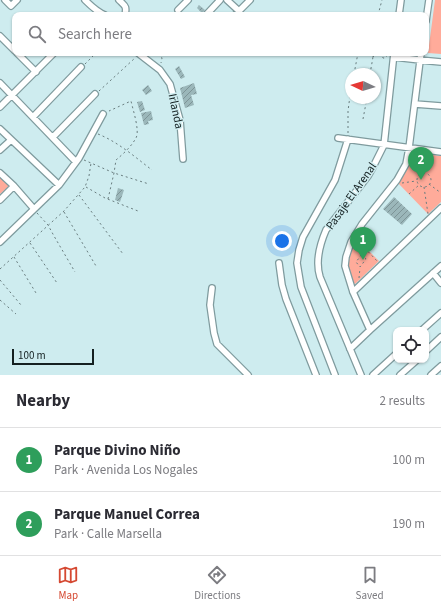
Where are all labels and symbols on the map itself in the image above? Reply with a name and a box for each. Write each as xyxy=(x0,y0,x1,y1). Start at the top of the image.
north arrow xyxy=(345,68,381,104)
street label: Irlanda xyxy=(163,92,188,130)
pin: 2 xyxy=(408,147,434,180)
street label: Pasaje El Arenal xyxy=(322,159,381,233)
pin: 1 xyxy=(350,227,376,260)
your location xyxy=(272,231,292,251)
scale bar xyxy=(12,347,94,366)

